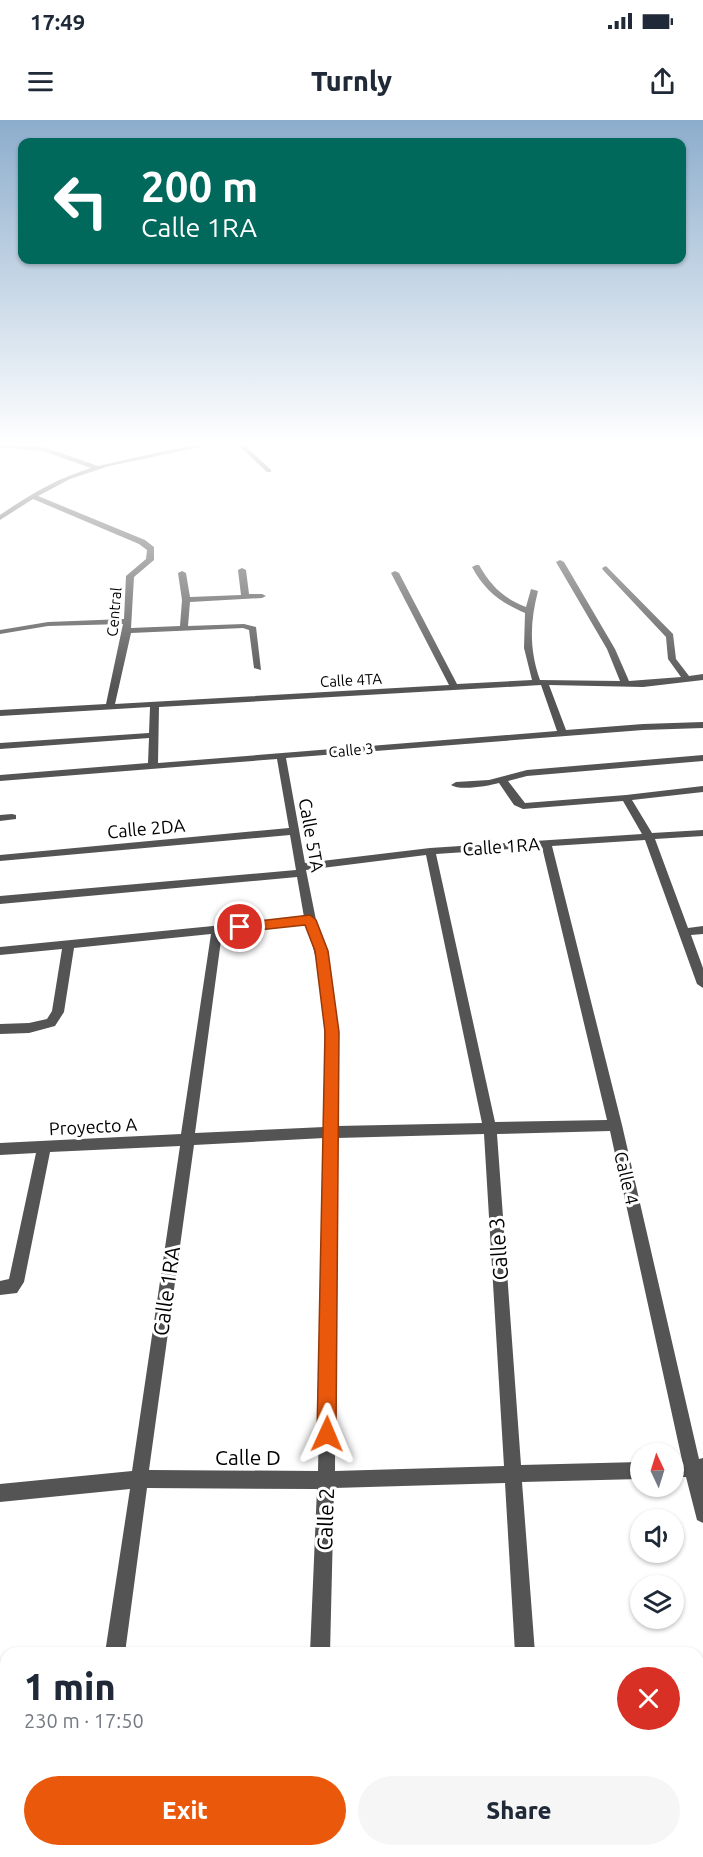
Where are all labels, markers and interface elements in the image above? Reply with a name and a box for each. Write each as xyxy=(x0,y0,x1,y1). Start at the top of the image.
text: 17:49 xyxy=(30,9,85,34)
icon: menu xyxy=(24,65,57,98)
icon: share xyxy=(646,65,679,98)
text: Turnly xyxy=(311,66,392,96)
icon: left xyxy=(42,162,120,240)
text: 200 m xyxy=(141,163,258,210)
text: Calle 1RA xyxy=(141,212,257,242)
street label: Central xyxy=(103,587,125,637)
street label: Calle 4TA xyxy=(319,670,383,690)
street label: Calle 3 xyxy=(328,740,374,760)
street label: Calle 5TA xyxy=(296,796,328,874)
street label: Calle 2DA xyxy=(106,815,186,841)
street label: Calle 1RA xyxy=(462,833,541,859)
pin xyxy=(214,901,265,952)
icon: arrive xyxy=(223,910,256,943)
street label: Proyecto A xyxy=(48,1114,138,1138)
street label: Calle 4 xyxy=(611,1149,643,1207)
street label: Calle 3 xyxy=(484,1217,512,1281)
street label: Calle 1RA xyxy=(148,1244,184,1337)
position arrow xyxy=(295,1402,359,1466)
north arrow xyxy=(630,1443,684,1497)
map controls xyxy=(630,1443,684,1629)
street label: Calle D xyxy=(215,1445,281,1469)
street label: Calle 2 xyxy=(312,1487,338,1551)
button: sound xyxy=(630,1509,684,1563)
button: layers xyxy=(630,1575,684,1629)
text: 1 min xyxy=(24,1666,116,1707)
button: close xyxy=(617,1667,680,1730)
text: 230 m · 17:50 xyxy=(24,1709,144,1732)
button: Exit xyxy=(24,1776,346,1845)
button: Share xyxy=(358,1776,680,1845)

